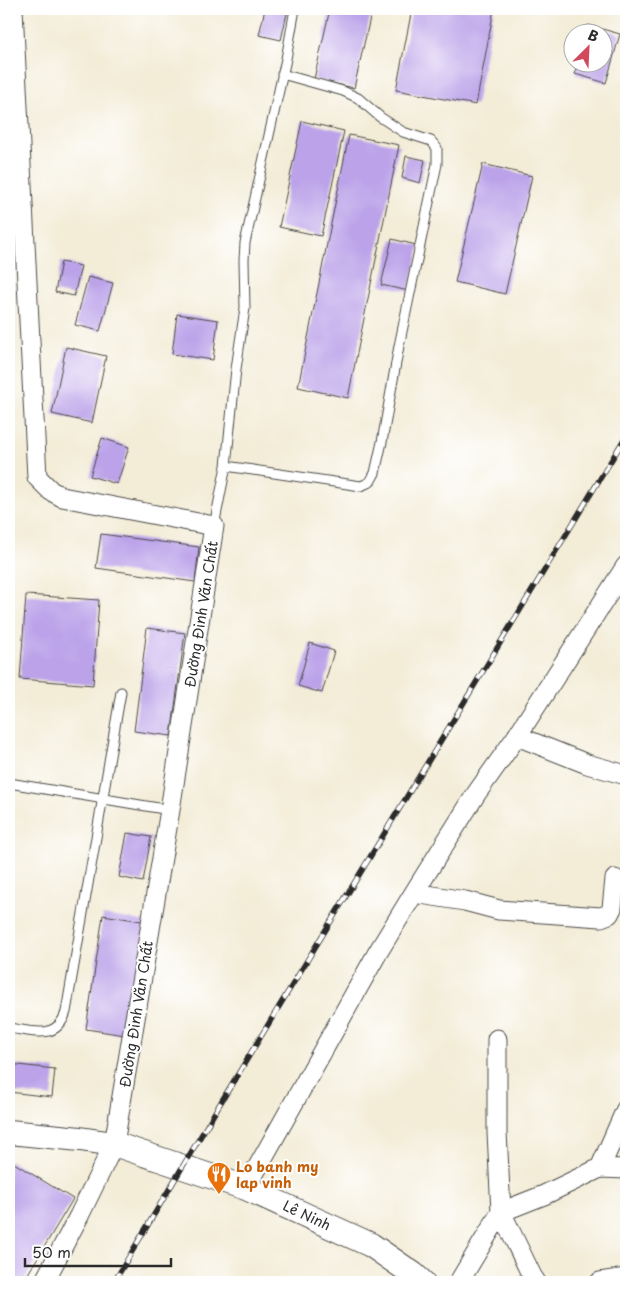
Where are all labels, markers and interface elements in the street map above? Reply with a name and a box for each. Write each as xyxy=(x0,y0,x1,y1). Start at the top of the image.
north arrow xyxy=(562,22,612,72)
text: B xyxy=(585,24,602,47)
street label: Đường Đinh Văn Chất xyxy=(179,539,223,689)
street label: Đường Đinh Văn Chất xyxy=(114,939,158,1089)
place label: Lo banh my lap vinh xyxy=(236,1156,318,1193)
restaurant icon: Lo banh my lap vinh xyxy=(206,1161,232,1195)
street label: Lê Ninh xyxy=(280,1195,334,1235)
scale bar xyxy=(25,1236,171,1268)
text: 50 m xyxy=(32,1240,71,1263)

